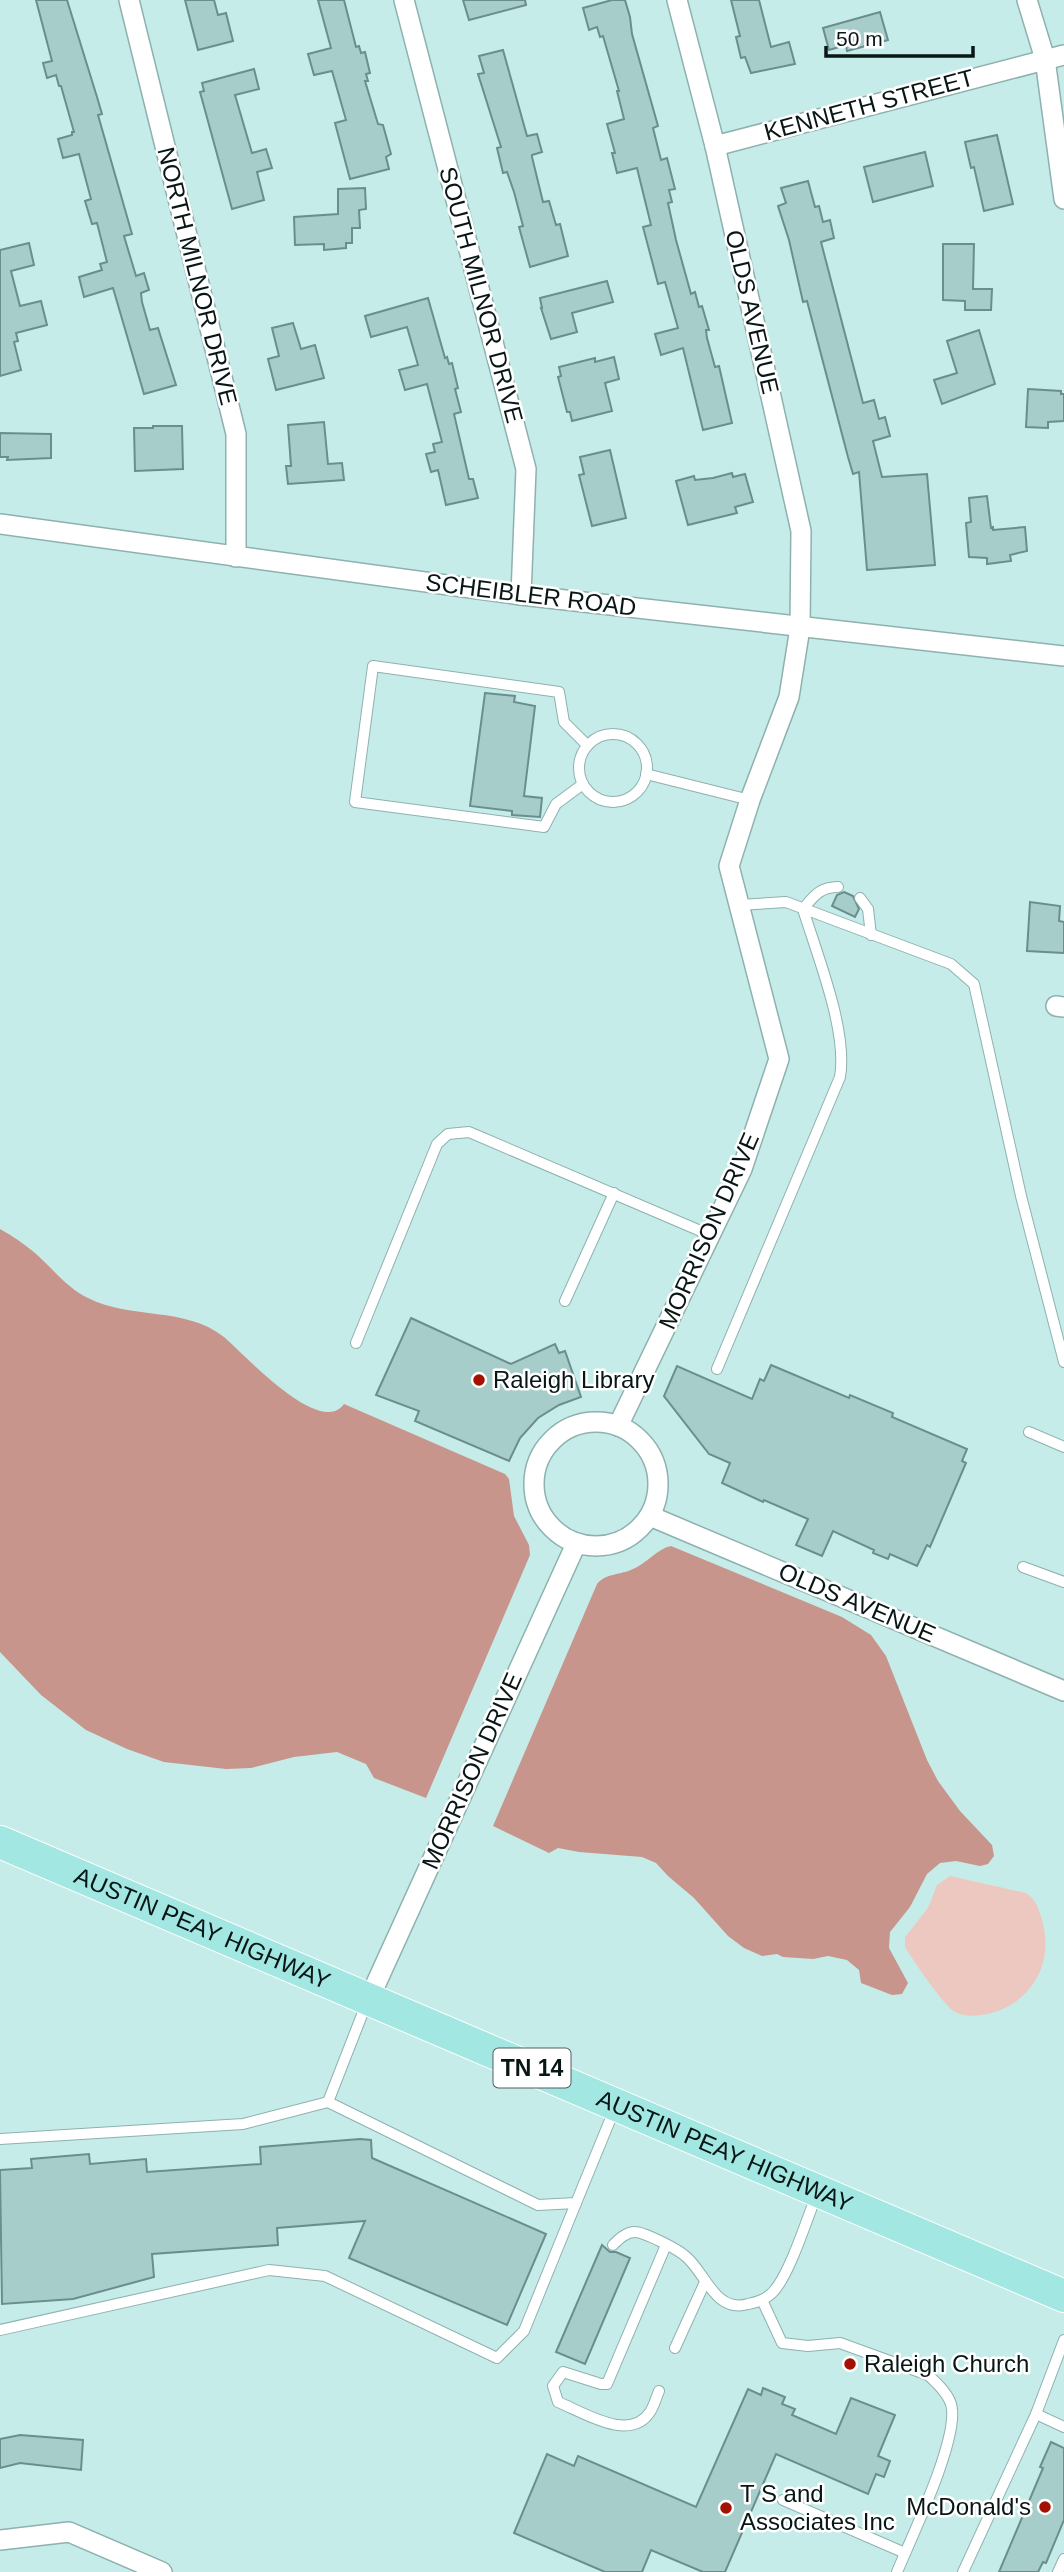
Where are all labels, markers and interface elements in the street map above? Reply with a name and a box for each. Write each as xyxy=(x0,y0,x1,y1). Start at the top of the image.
scale bar xyxy=(826,14,973,58)
text: 50 m xyxy=(836,27,883,50)
street label: KENNETH STREET xyxy=(761,63,977,146)
street label: NORTH MILNOR DRIVE xyxy=(152,144,243,408)
street label: SOUTH MILNOR DRIVE xyxy=(434,164,529,426)
street label: OLDS AVENUE xyxy=(720,227,784,397)
street label: SCHEIBLER ROAD xyxy=(424,568,638,621)
street label: MORRISON DRIVE xyxy=(653,1128,764,1333)
place label: Raleigh Library xyxy=(493,1366,654,1393)
marker: Raleigh Library xyxy=(471,1372,487,1388)
street label: OLDS AVENUE xyxy=(775,1557,940,1648)
street label: MORRISON DRIVE xyxy=(416,1668,527,1873)
street label: AUSTIN PEAY HIGHWAY xyxy=(71,1861,334,1994)
road number: TN 14 xyxy=(494,2048,570,2088)
street label: AUSTIN PEAY HIGHWAY xyxy=(593,2084,857,2217)
place label: Raleigh Church xyxy=(864,2350,1029,2377)
marker: Raleigh Church xyxy=(842,2356,858,2372)
place label: T S and Associates Inc xyxy=(740,2480,895,2535)
place label: McDonald's xyxy=(906,2493,1031,2520)
marker: McDonald's xyxy=(1037,2499,1053,2515)
marker: T S and Associates Inc xyxy=(718,2500,734,2516)

